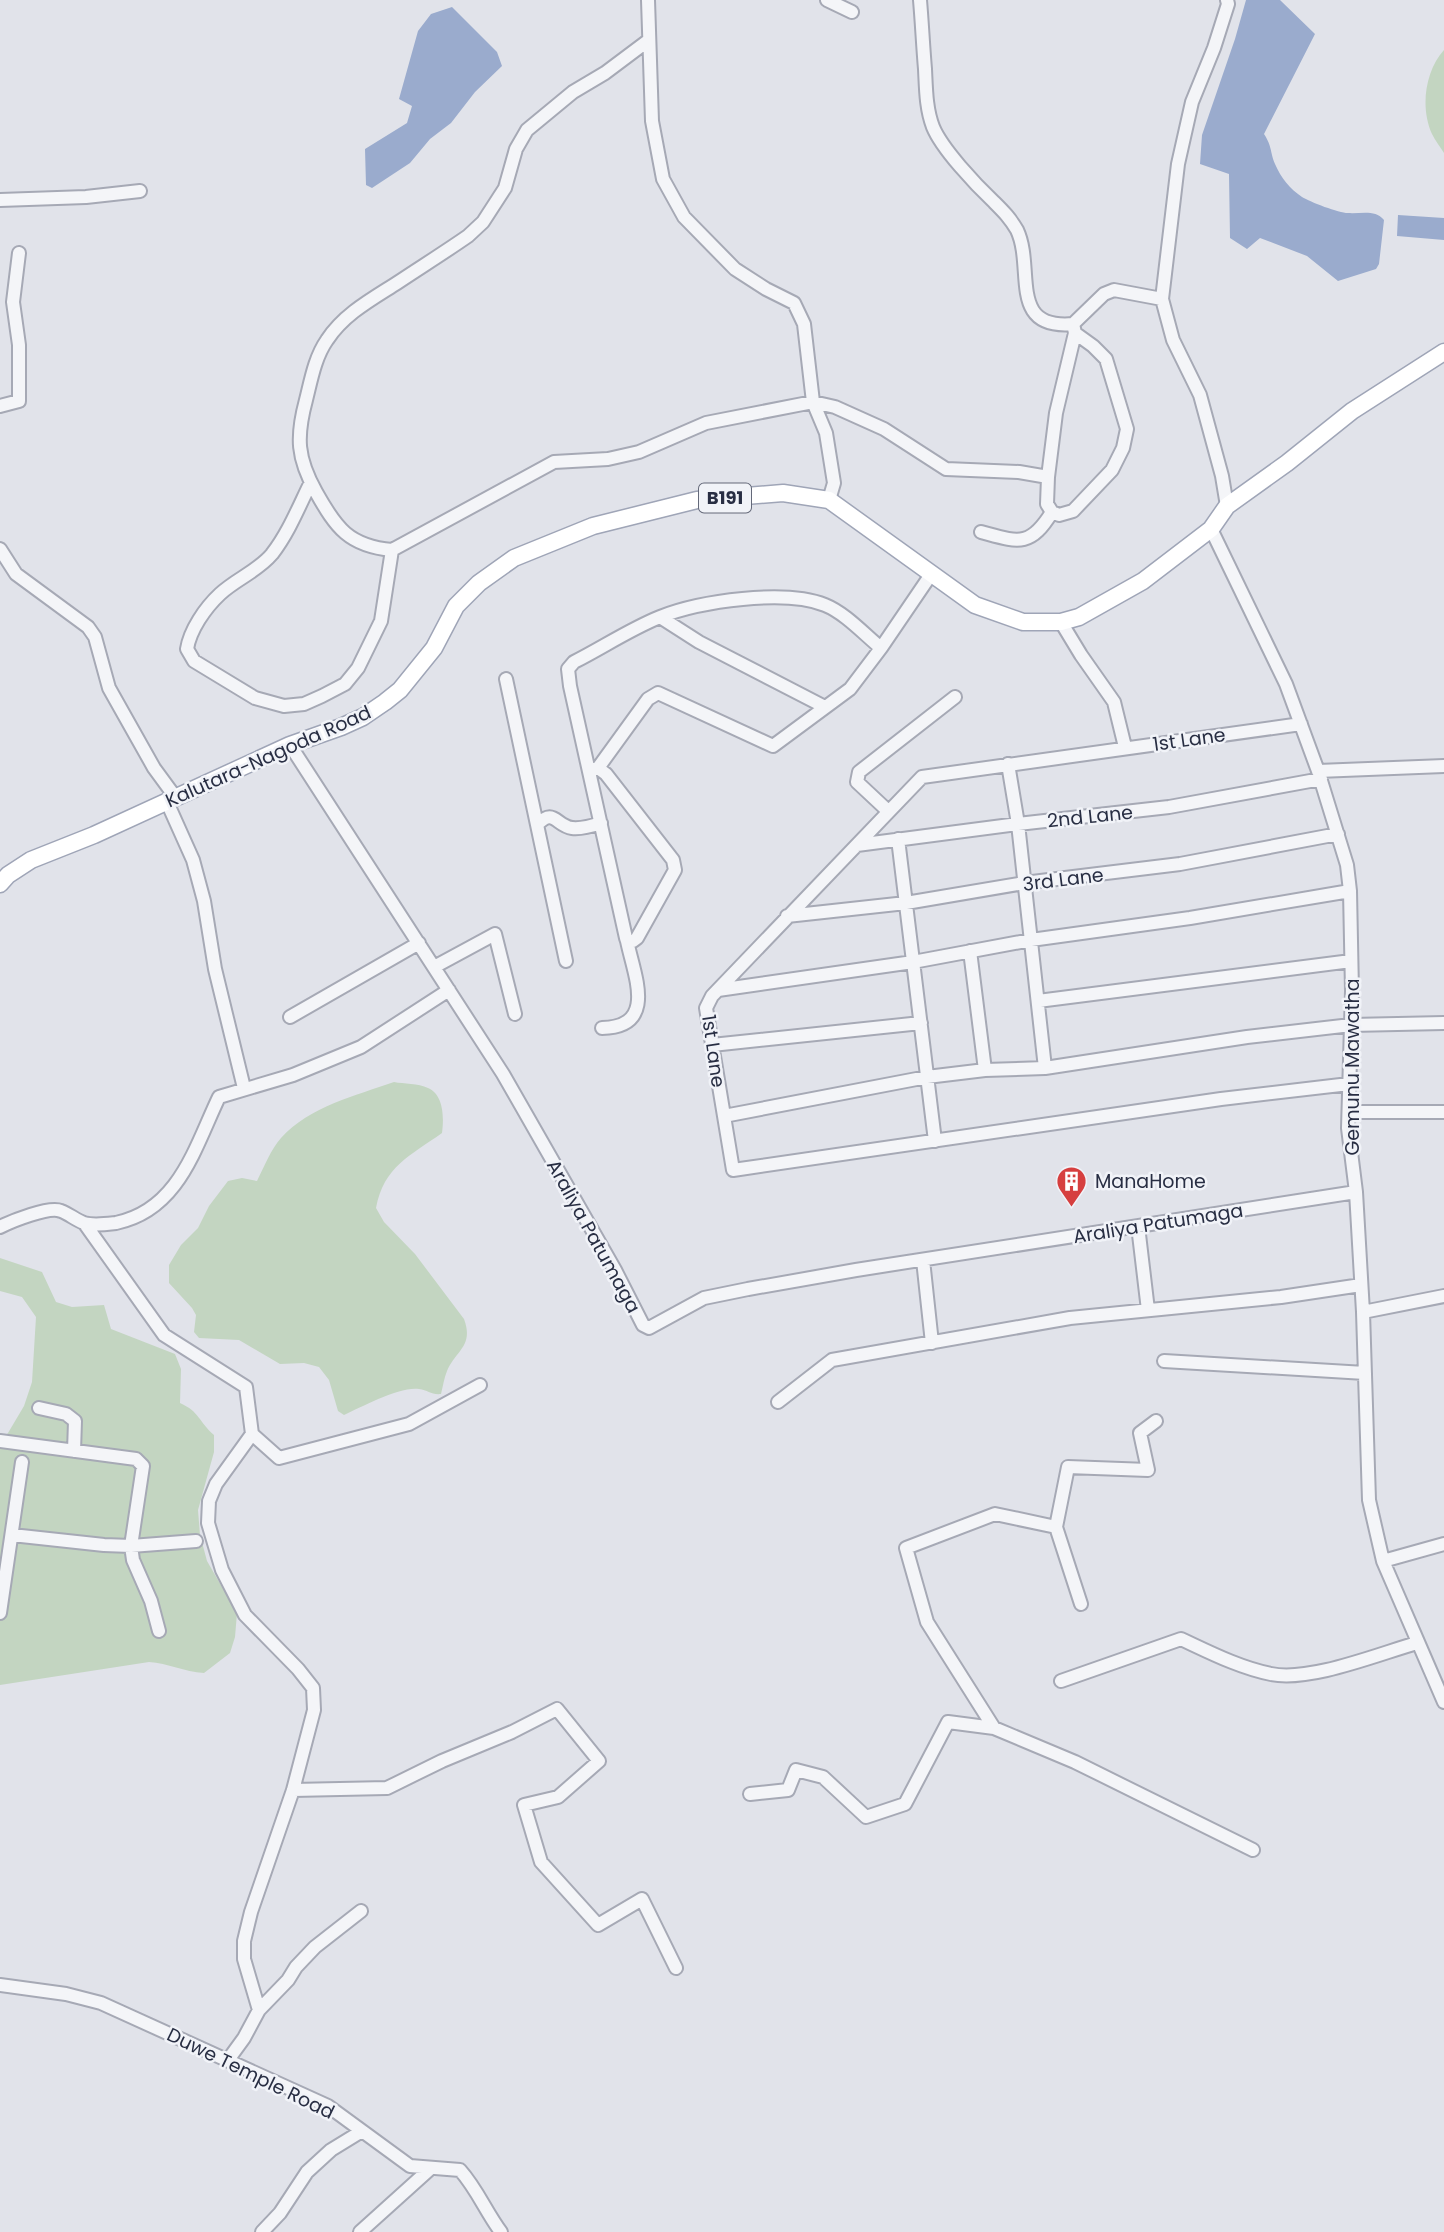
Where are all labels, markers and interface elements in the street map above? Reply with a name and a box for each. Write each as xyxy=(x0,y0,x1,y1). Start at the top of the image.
road number: B191 xyxy=(699,484,751,512)
street label: Kalutara-Nagoda Road xyxy=(161,699,375,814)
street label: 1st Lane xyxy=(1151,721,1227,758)
street label: 2nd Lane xyxy=(1046,799,1134,834)
street label: 3rd Lane xyxy=(1021,861,1105,898)
street label: Gemunu Mawatha xyxy=(1339,978,1366,1156)
street label: 1st Lane xyxy=(695,1013,732,1089)
street label: Araliya Patumaga xyxy=(540,1155,647,1318)
building icon: ManaHome xyxy=(1055,1164,1089,1208)
place label: ManaHome xyxy=(1095,1168,1206,1195)
street label: Araliya Patumaga xyxy=(1071,1197,1245,1250)
street label: Duwe Temple Road xyxy=(162,2021,339,2126)

